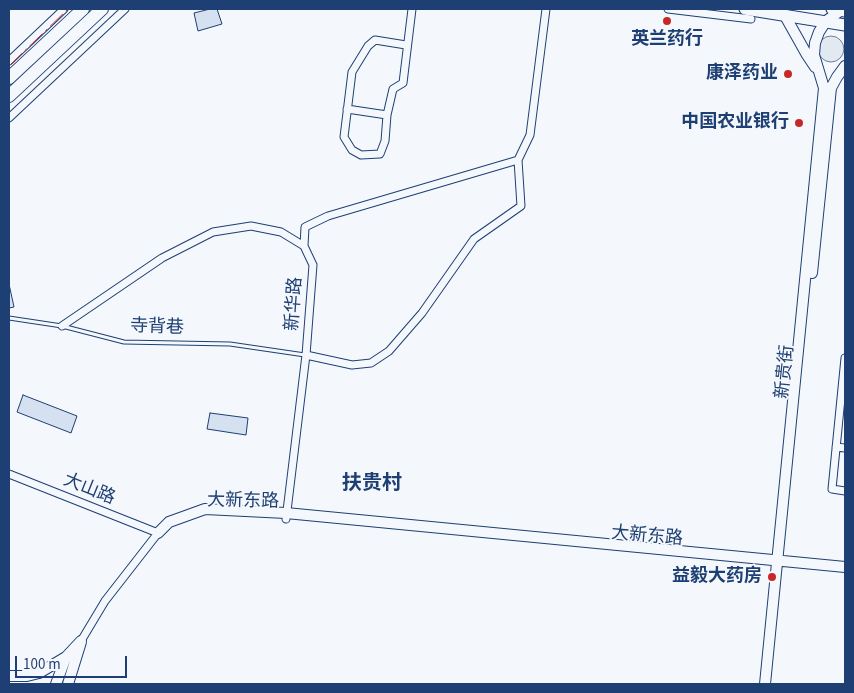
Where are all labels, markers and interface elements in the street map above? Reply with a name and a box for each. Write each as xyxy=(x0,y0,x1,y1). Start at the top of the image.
marker: 英兰药行 xyxy=(661,15,673,27)
place label: 英兰药行 xyxy=(631,29,703,51)
place label: 康泽药业 xyxy=(706,63,778,85)
marker: 康泽药业 xyxy=(782,68,794,80)
place label: 中国农业银行 xyxy=(681,112,789,134)
marker: 中国农业银行 xyxy=(793,117,805,129)
street label: 新华路 xyxy=(282,276,308,332)
street label: 寺背巷 xyxy=(130,316,184,340)
street label: 新贵街 xyxy=(772,344,800,400)
street label: 大山路 xyxy=(60,470,118,510)
district label: 扶贵村 xyxy=(342,473,402,497)
street label: 大新东路 xyxy=(207,491,279,513)
street label: 大新东路 xyxy=(610,523,684,551)
place label: 益毅大药房 xyxy=(672,566,762,588)
marker: 益毅大药房 xyxy=(766,571,778,583)
scale bar xyxy=(18,646,130,678)
text: 100 m xyxy=(23,654,61,675)

